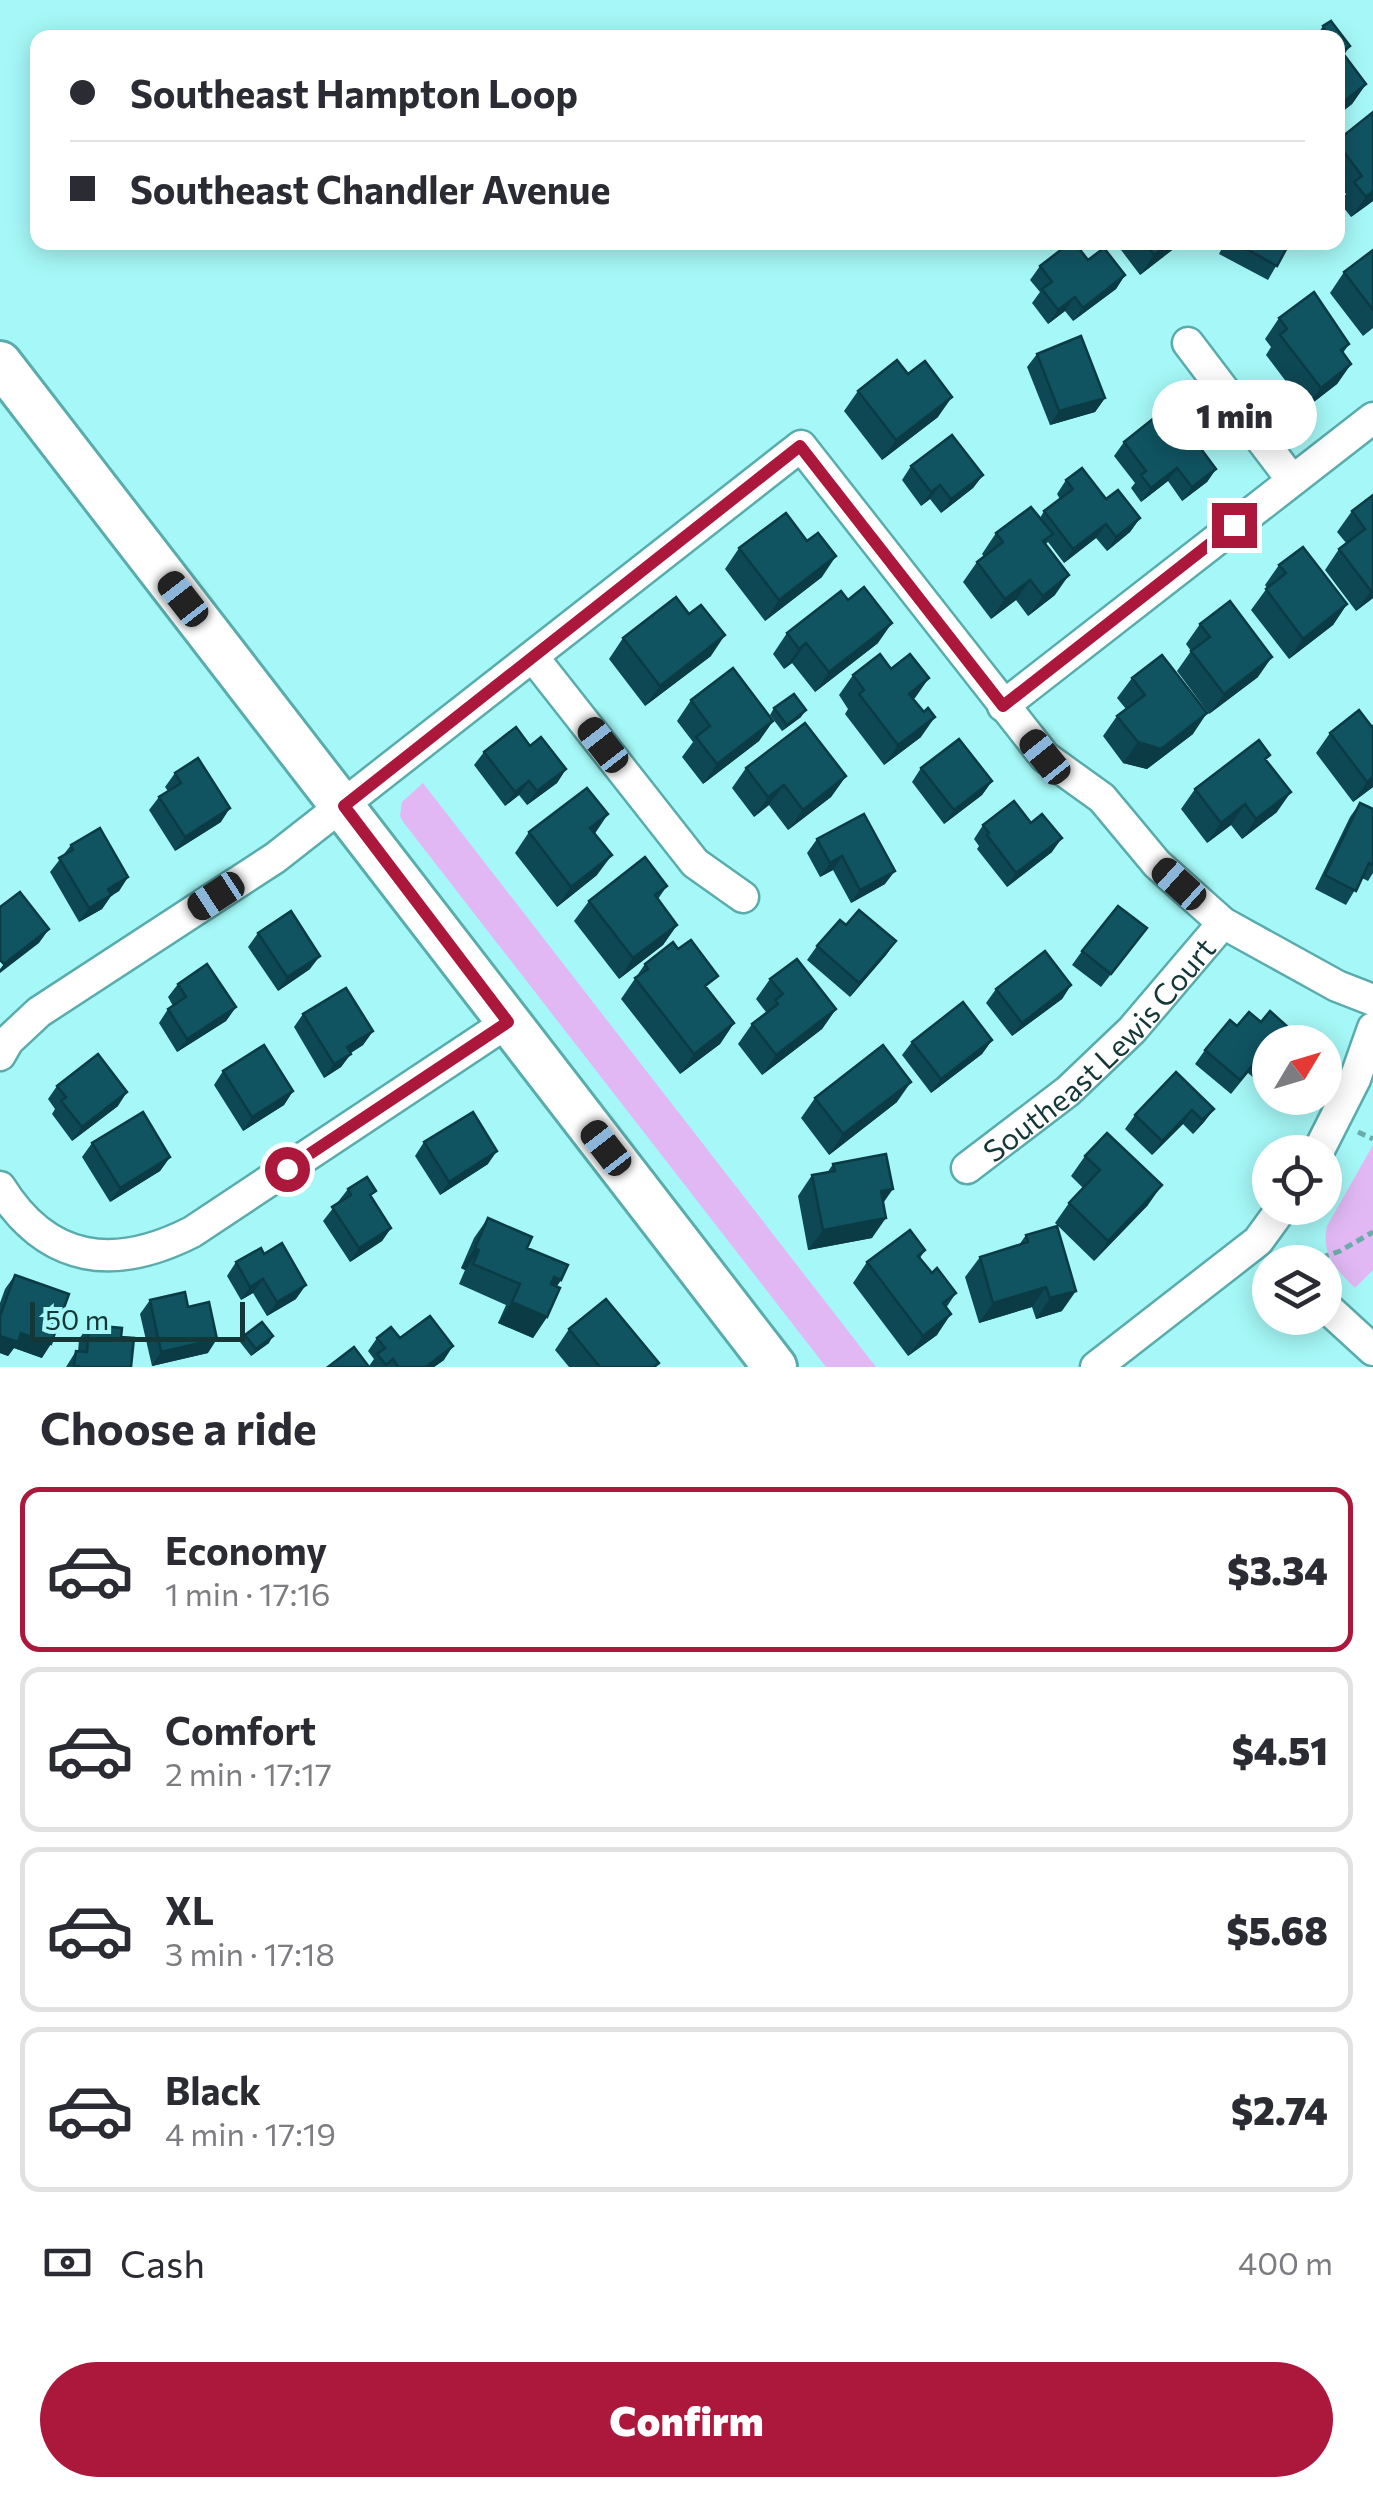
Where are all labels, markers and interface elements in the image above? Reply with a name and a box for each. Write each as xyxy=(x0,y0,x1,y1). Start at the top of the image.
text: Southeast Hampton Loop xyxy=(130,69,578,116)
text: Southeast Chandler Avenue xyxy=(130,165,611,212)
callout: 1 min xyxy=(1152,380,1316,450)
text: 1 min xyxy=(1196,395,1273,435)
route end xyxy=(1212,503,1257,548)
car xyxy=(153,566,213,632)
car xyxy=(573,712,633,778)
car xyxy=(1014,724,1076,790)
car xyxy=(1147,853,1211,915)
car xyxy=(183,867,249,925)
street label: Southeast Lewis Court xyxy=(975,929,1222,1168)
north arrow xyxy=(1252,1025,1342,1115)
map controls xyxy=(1252,1025,1342,1335)
car xyxy=(576,1115,636,1181)
button: locate xyxy=(1252,1135,1342,1225)
route start xyxy=(265,1147,310,1192)
button: layers xyxy=(1252,1245,1342,1335)
scale bar xyxy=(30,1297,245,1342)
text: 50 m xyxy=(45,1302,109,1336)
text: Choose a ride xyxy=(40,1399,317,1454)
icon: car xyxy=(45,1525,135,1615)
text: Economy xyxy=(165,1526,327,1573)
text: $3.34 xyxy=(1227,1546,1328,1593)
text: 1 min · 17:16 xyxy=(165,1573,330,1613)
icon: car xyxy=(45,1705,135,1795)
text: Comfort xyxy=(165,1706,316,1753)
text: $4.51 xyxy=(1232,1726,1328,1773)
text: 2 min · 17:17 xyxy=(165,1753,332,1793)
icon: car xyxy=(45,1885,135,1975)
text: XL xyxy=(165,1886,214,1933)
text: $5.68 xyxy=(1226,1906,1328,1953)
text: 3 min · 17:18 xyxy=(165,1933,335,1973)
icon: car xyxy=(45,2065,135,2155)
text: Black xyxy=(165,2066,261,2113)
text: $2.74 xyxy=(1231,2086,1328,2133)
text: 4 min · 17:19 xyxy=(165,2113,336,2153)
icon: cash xyxy=(40,2235,95,2290)
text: Cash xyxy=(120,2239,205,2286)
text: 400 m xyxy=(1238,2242,1333,2282)
button: Confirm xyxy=(40,2362,1333,2477)

